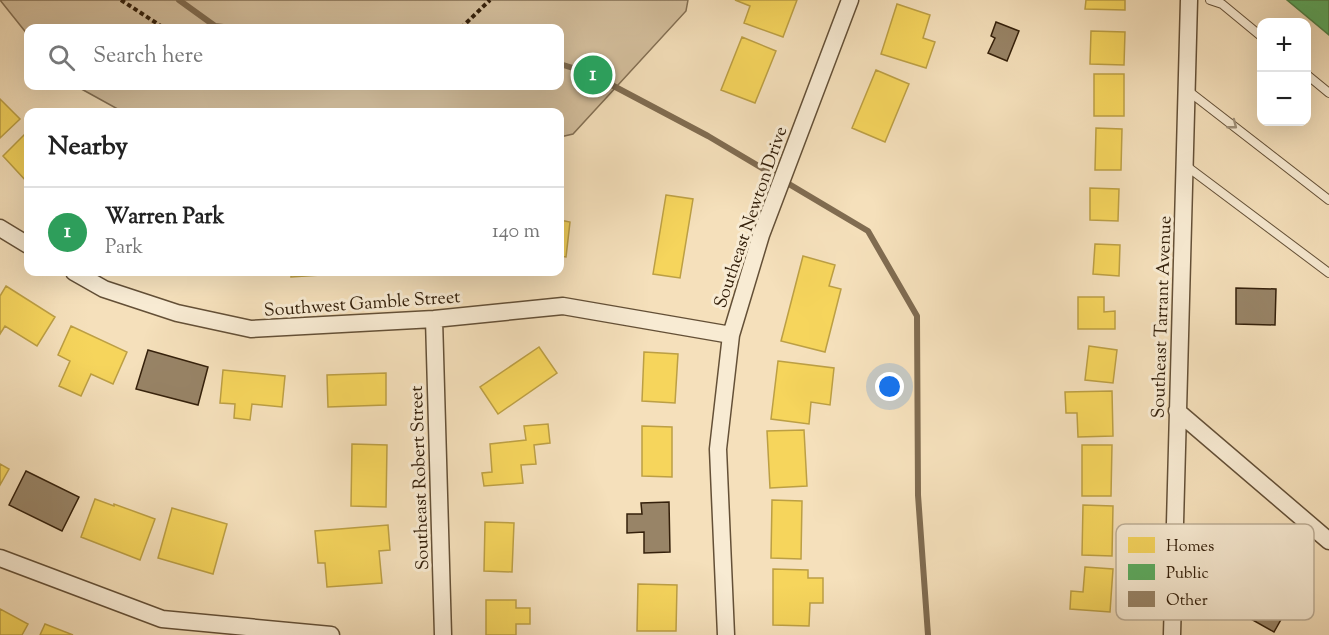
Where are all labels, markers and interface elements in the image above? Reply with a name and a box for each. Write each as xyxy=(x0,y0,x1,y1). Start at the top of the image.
map controls xyxy=(1257,18,1311,126)
button: + xyxy=(1257,18,1311,72)
search box xyxy=(24,24,564,90)
icon: search xyxy=(45,41,78,74)
text: Search here xyxy=(93,41,203,73)
pin: 1 xyxy=(574,52,612,98)
button: − xyxy=(1257,72,1311,126)
one-way arrow xyxy=(1226,118,1237,129)
street label: Southeast Newton Drive xyxy=(709,123,795,312)
text: Nearby xyxy=(48,129,128,166)
text: Warren Park xyxy=(105,202,224,234)
street label: Southeast Tarrant Avenue xyxy=(1146,215,1180,419)
text: 1 xyxy=(64,218,71,247)
text: 140 m xyxy=(492,218,540,247)
text: Park xyxy=(105,234,143,263)
street label: Southwest Gamble Street xyxy=(263,285,461,325)
your location xyxy=(875,372,904,401)
street label: Southeast Robert Street xyxy=(405,385,437,571)
legend xyxy=(1116,524,1314,620)
text: Homes xyxy=(1166,536,1214,559)
text: Public xyxy=(1166,563,1209,586)
text: Other xyxy=(1166,590,1208,613)

